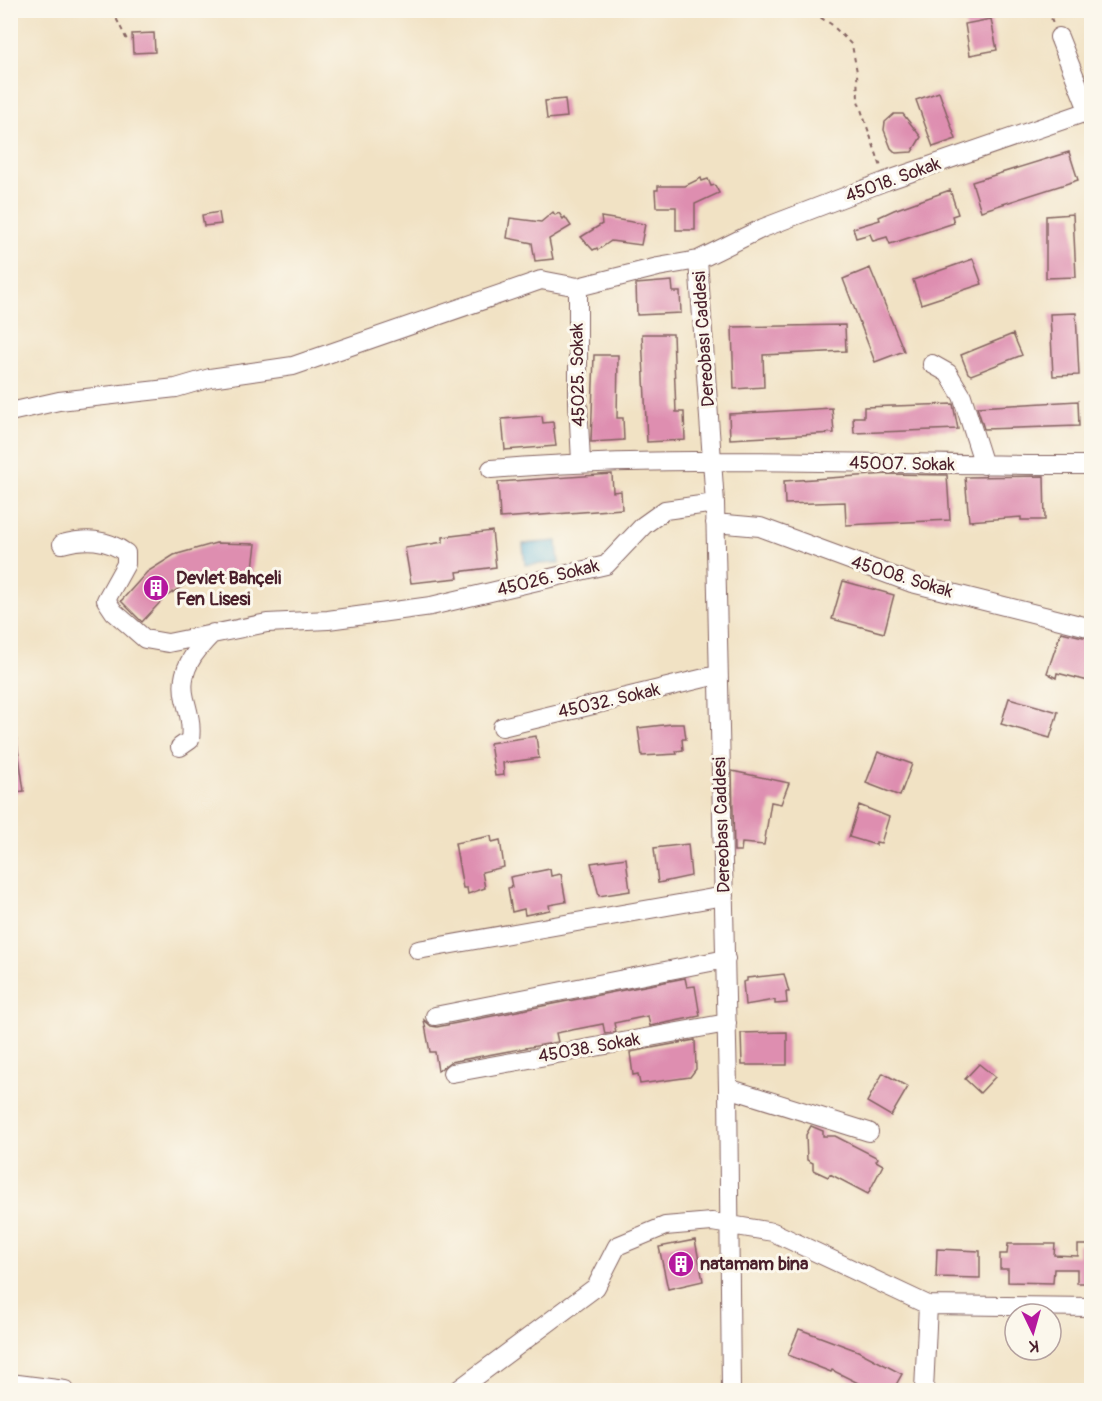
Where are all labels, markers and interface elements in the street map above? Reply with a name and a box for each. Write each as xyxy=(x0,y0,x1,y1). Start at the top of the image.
street label: 45018. Sokak xyxy=(842,152,944,208)
street label: Dereobası Caddesi xyxy=(688,270,720,408)
street label: 45025. Sokak xyxy=(566,322,590,427)
street label: 45007. Sokak xyxy=(849,452,956,476)
street label: 45008. Sokak xyxy=(848,551,956,604)
street label: 45026. Sokak xyxy=(495,554,602,602)
place label: Devlet Bahçeli Fen Lisesi xyxy=(176,567,281,611)
building icon: Devlet Bahçeli Fen Lisesi xyxy=(141,573,171,603)
street label: 45032. Sokak xyxy=(556,678,663,724)
street label: Dereobası Caddesi xyxy=(708,757,736,893)
street label: 45038. Sokak xyxy=(536,1028,642,1068)
building icon: natamam bina xyxy=(666,1249,696,1279)
place label: natamam bina xyxy=(700,1253,809,1276)
north arrow xyxy=(1003,1302,1063,1362)
text: K xyxy=(1028,1336,1040,1356)

